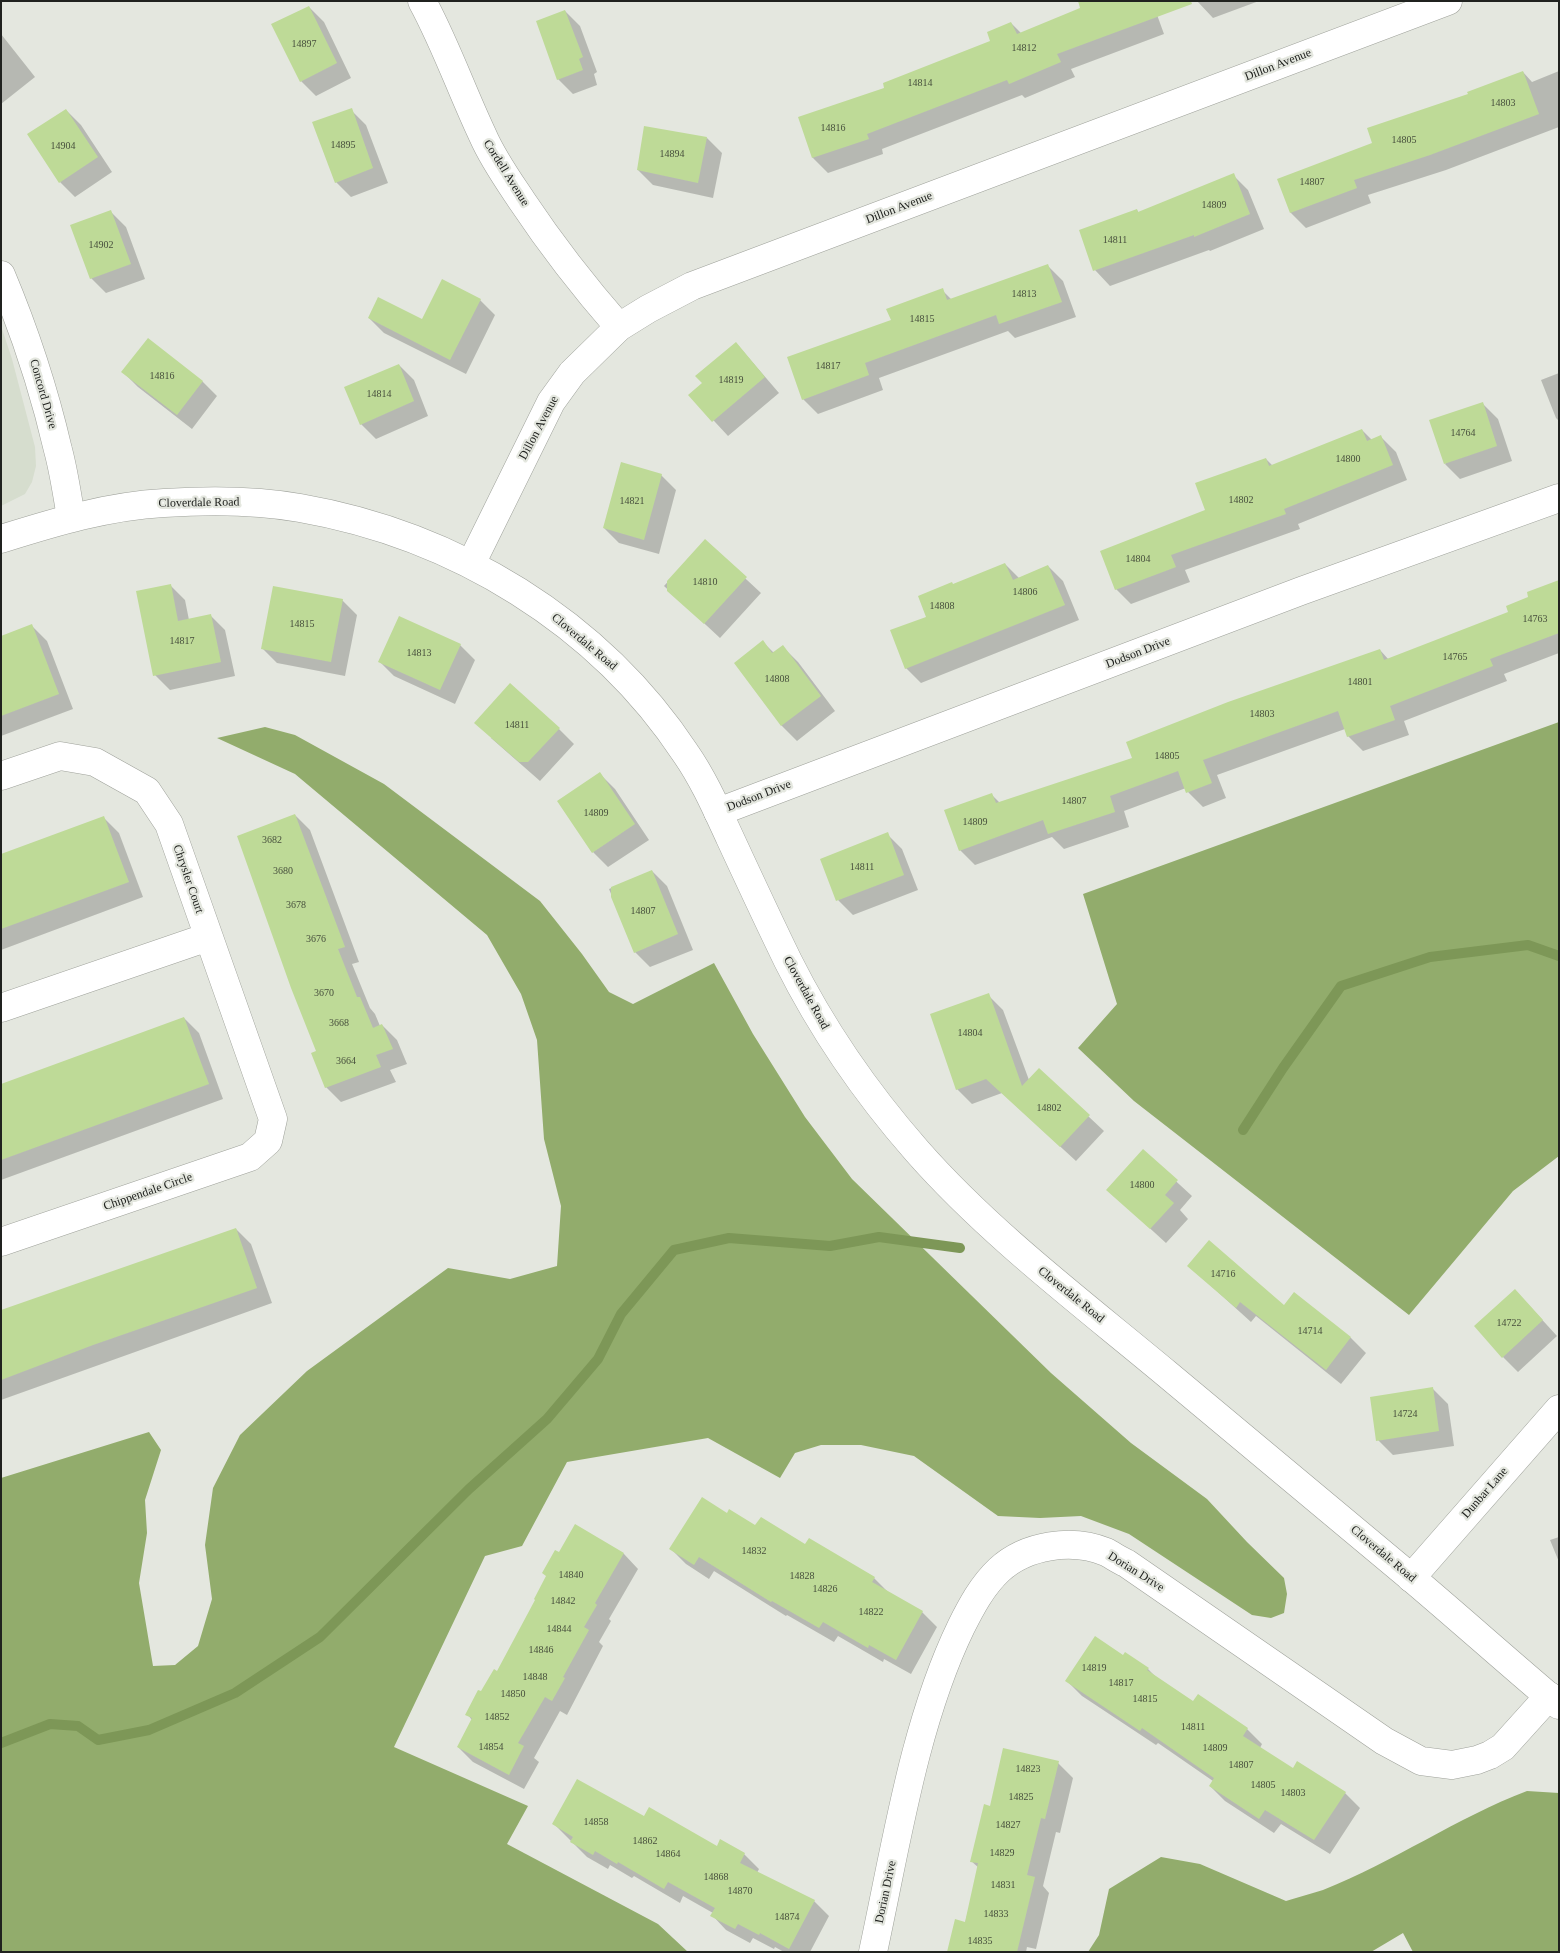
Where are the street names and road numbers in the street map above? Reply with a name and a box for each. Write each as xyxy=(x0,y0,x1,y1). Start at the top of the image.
street label: Dillon Avenue xyxy=(1243,46,1313,84)
street label: Cordell Avenue xyxy=(480,137,532,209)
street label: Dillon Avenue xyxy=(864,189,934,227)
street label: Concord Drive xyxy=(26,358,60,430)
street label: Dillon Avenue xyxy=(516,394,562,462)
street label: Cloverdale Road xyxy=(158,495,240,511)
street label: Cloverdale Road xyxy=(548,610,620,674)
street label: Dodson Drive xyxy=(1104,634,1172,672)
street label: Dodson Drive xyxy=(725,777,793,815)
street label: Chrysler Court xyxy=(170,843,206,915)
street label: Cloverdale Road xyxy=(780,954,832,1032)
street label: Chippendale Circle xyxy=(102,1170,194,1214)
street label: Cloverdale Road xyxy=(1035,1264,1107,1326)
street label: Dunbar Lane xyxy=(1459,1465,1511,1521)
street label: Cloverdale Road xyxy=(1347,1522,1419,1586)
street label: Dorian Drive xyxy=(1105,1549,1167,1595)
street label: Dorian Drive xyxy=(872,1859,900,1925)

